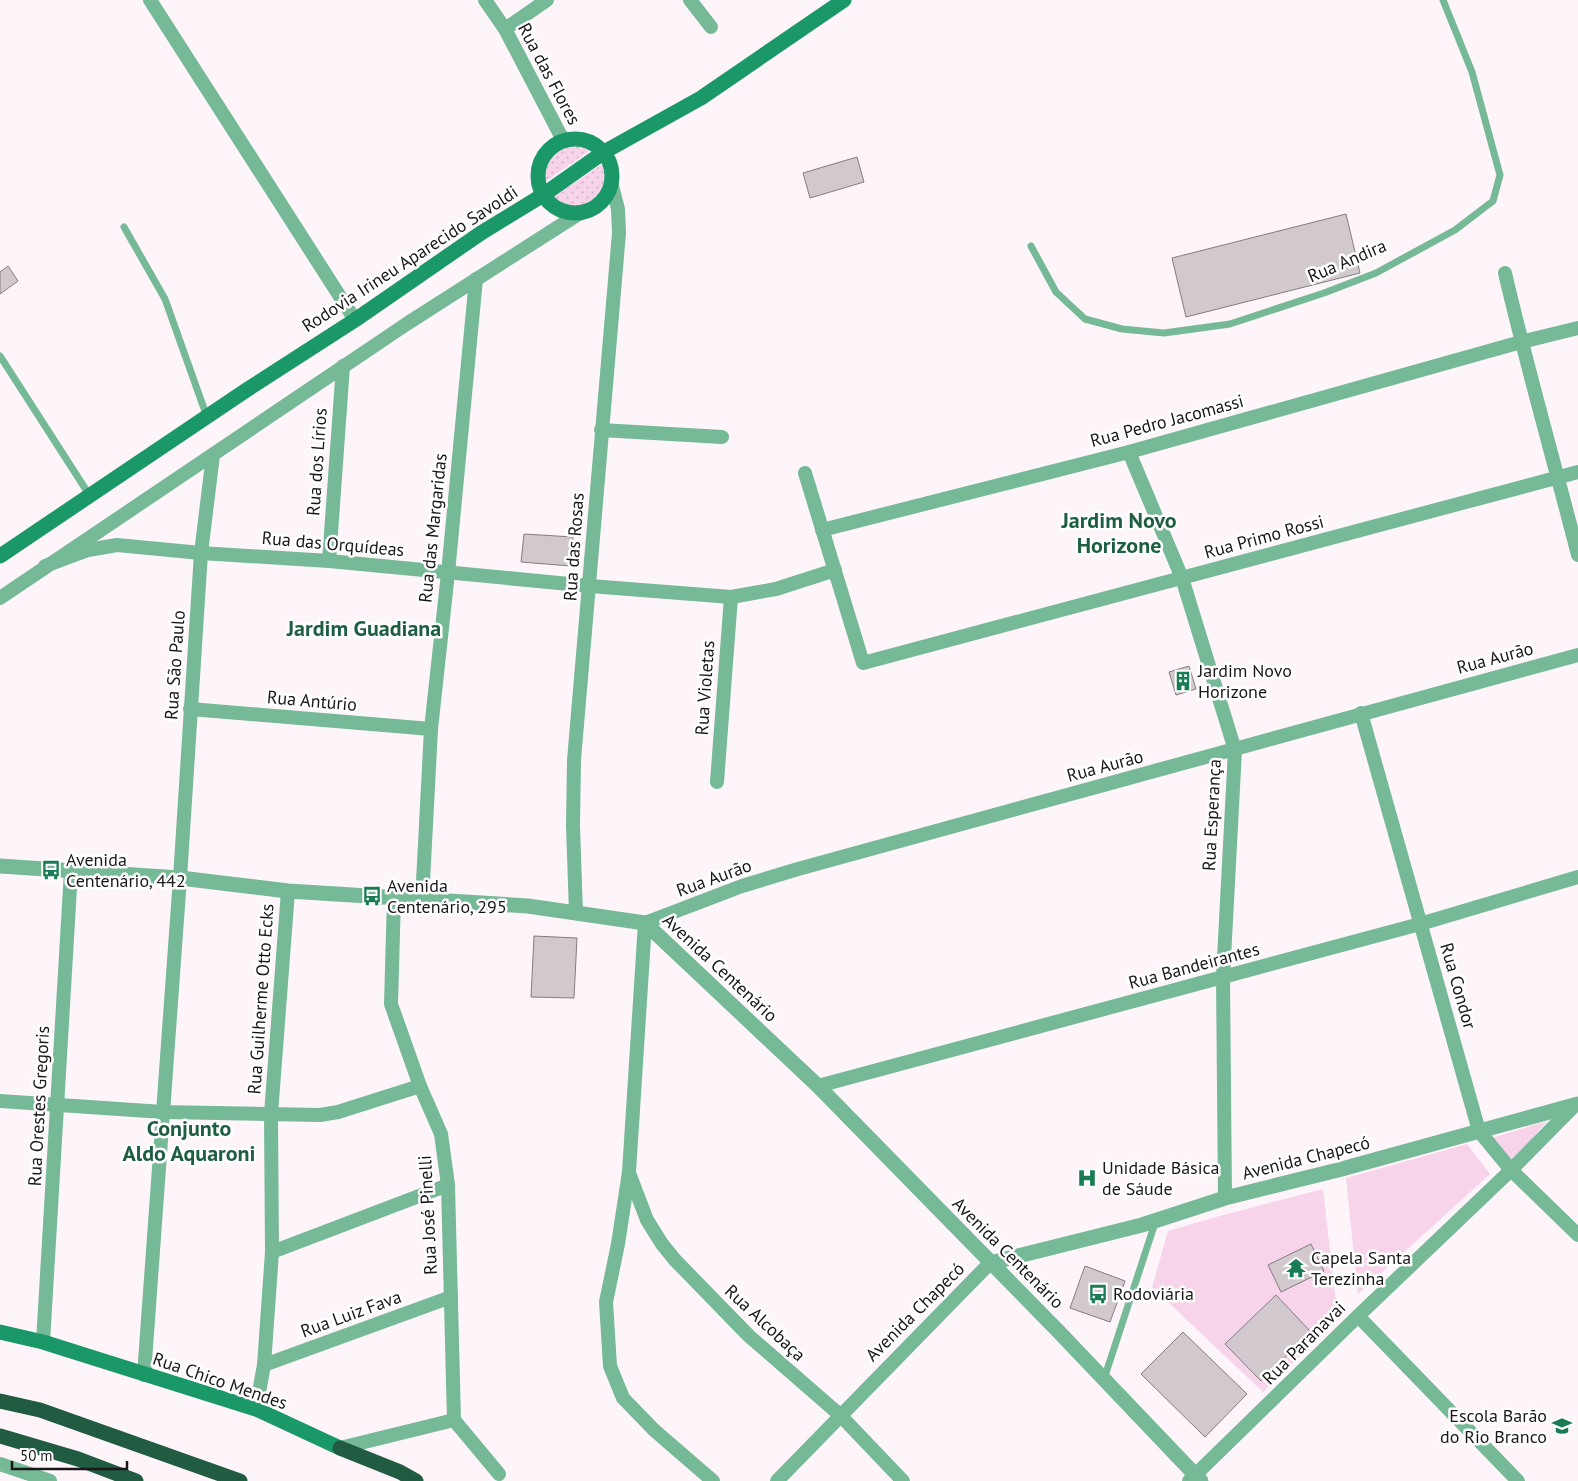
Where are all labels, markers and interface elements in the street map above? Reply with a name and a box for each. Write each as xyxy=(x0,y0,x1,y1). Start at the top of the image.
street label: Rua das Flores xyxy=(513,19,586,129)
street label: Rodovia Irineu Aparecido Savoldi xyxy=(298,180,522,337)
street label: Rua Andira xyxy=(1304,234,1390,287)
street label: Rua Pedro Jacomassi xyxy=(1088,389,1246,452)
street label: Rua dos Lírios xyxy=(301,407,332,517)
street label: Rua das Margaridas xyxy=(413,452,452,604)
street label: Rua das Rosas xyxy=(558,492,589,602)
district label: Jardim Novo Horizone xyxy=(1060,506,1177,559)
street label: Rua Primo Rossi xyxy=(1202,510,1326,564)
street label: Rua das Orquídeas xyxy=(261,526,405,561)
street label: Rua São Paulo xyxy=(159,609,190,721)
district label: Jardim Guadiana xyxy=(286,614,441,642)
street label: Rua Aurão xyxy=(1454,636,1536,679)
street label: Rua Violetas xyxy=(690,640,719,736)
place label: Jardim Novo Horizone xyxy=(1197,659,1292,703)
building icon: Jardim Novo Horizone xyxy=(1172,670,1194,692)
street label: Rua Antúrio xyxy=(266,685,358,716)
street label: Rua Aurão xyxy=(1064,744,1146,787)
street label: Rua Esperança xyxy=(1197,758,1226,872)
place label: Avenida Centenário, 442 xyxy=(66,848,186,892)
street label: Rua Aurão xyxy=(673,853,755,902)
bus stop icon: Avenida Centenário, 442 xyxy=(40,859,62,881)
place label: Avenida Centenário, 295 xyxy=(387,874,507,918)
bus stop icon: Avenida Centenário, 295 xyxy=(361,885,383,907)
street label: Rua Guilherme Otto Ecks xyxy=(242,903,279,1095)
street label: Avenida Centenário xyxy=(658,909,783,1027)
street label: Rua Bandeirantes xyxy=(1126,937,1262,994)
street label: Rua Condor xyxy=(1435,940,1482,1032)
street label: Rua Orestes Gregoris xyxy=(23,1025,54,1187)
district label: Conjunto Aldo Aquaroni xyxy=(122,1114,256,1167)
street label: Avenida Chapecó xyxy=(1240,1131,1372,1184)
street label: Rua José Pinelli xyxy=(413,1155,442,1275)
place label: Unidade Básica de Sáude xyxy=(1102,1156,1220,1200)
hospital icon: Unidade Básica de Sáude xyxy=(1076,1167,1098,1189)
street label: Avenida Centenário xyxy=(948,1192,1069,1313)
place label: Capela Santa Terezinha xyxy=(1311,1246,1411,1290)
street label: Avenida Chapecó xyxy=(860,1257,969,1366)
temple icon: Capela Santa Terezinha xyxy=(1285,1257,1307,1279)
street label: Rua Alcobaça xyxy=(720,1279,811,1366)
place label: Rodoviária xyxy=(1113,1282,1194,1305)
bus stop icon: Rodoviária xyxy=(1087,1283,1109,1305)
street label: Rua Luiz Fava xyxy=(297,1285,404,1342)
street label: Rua Paranavai xyxy=(1257,1296,1350,1389)
street label: Rua Chico Mendes xyxy=(150,1347,290,1414)
place label: Escola Barão do Rio Branco xyxy=(1440,1404,1547,1448)
school or university icon: Escola Barão do Rio Branco xyxy=(1551,1415,1573,1437)
scale bar xyxy=(12,1438,128,1470)
text: 50 m xyxy=(20,1446,53,1465)

